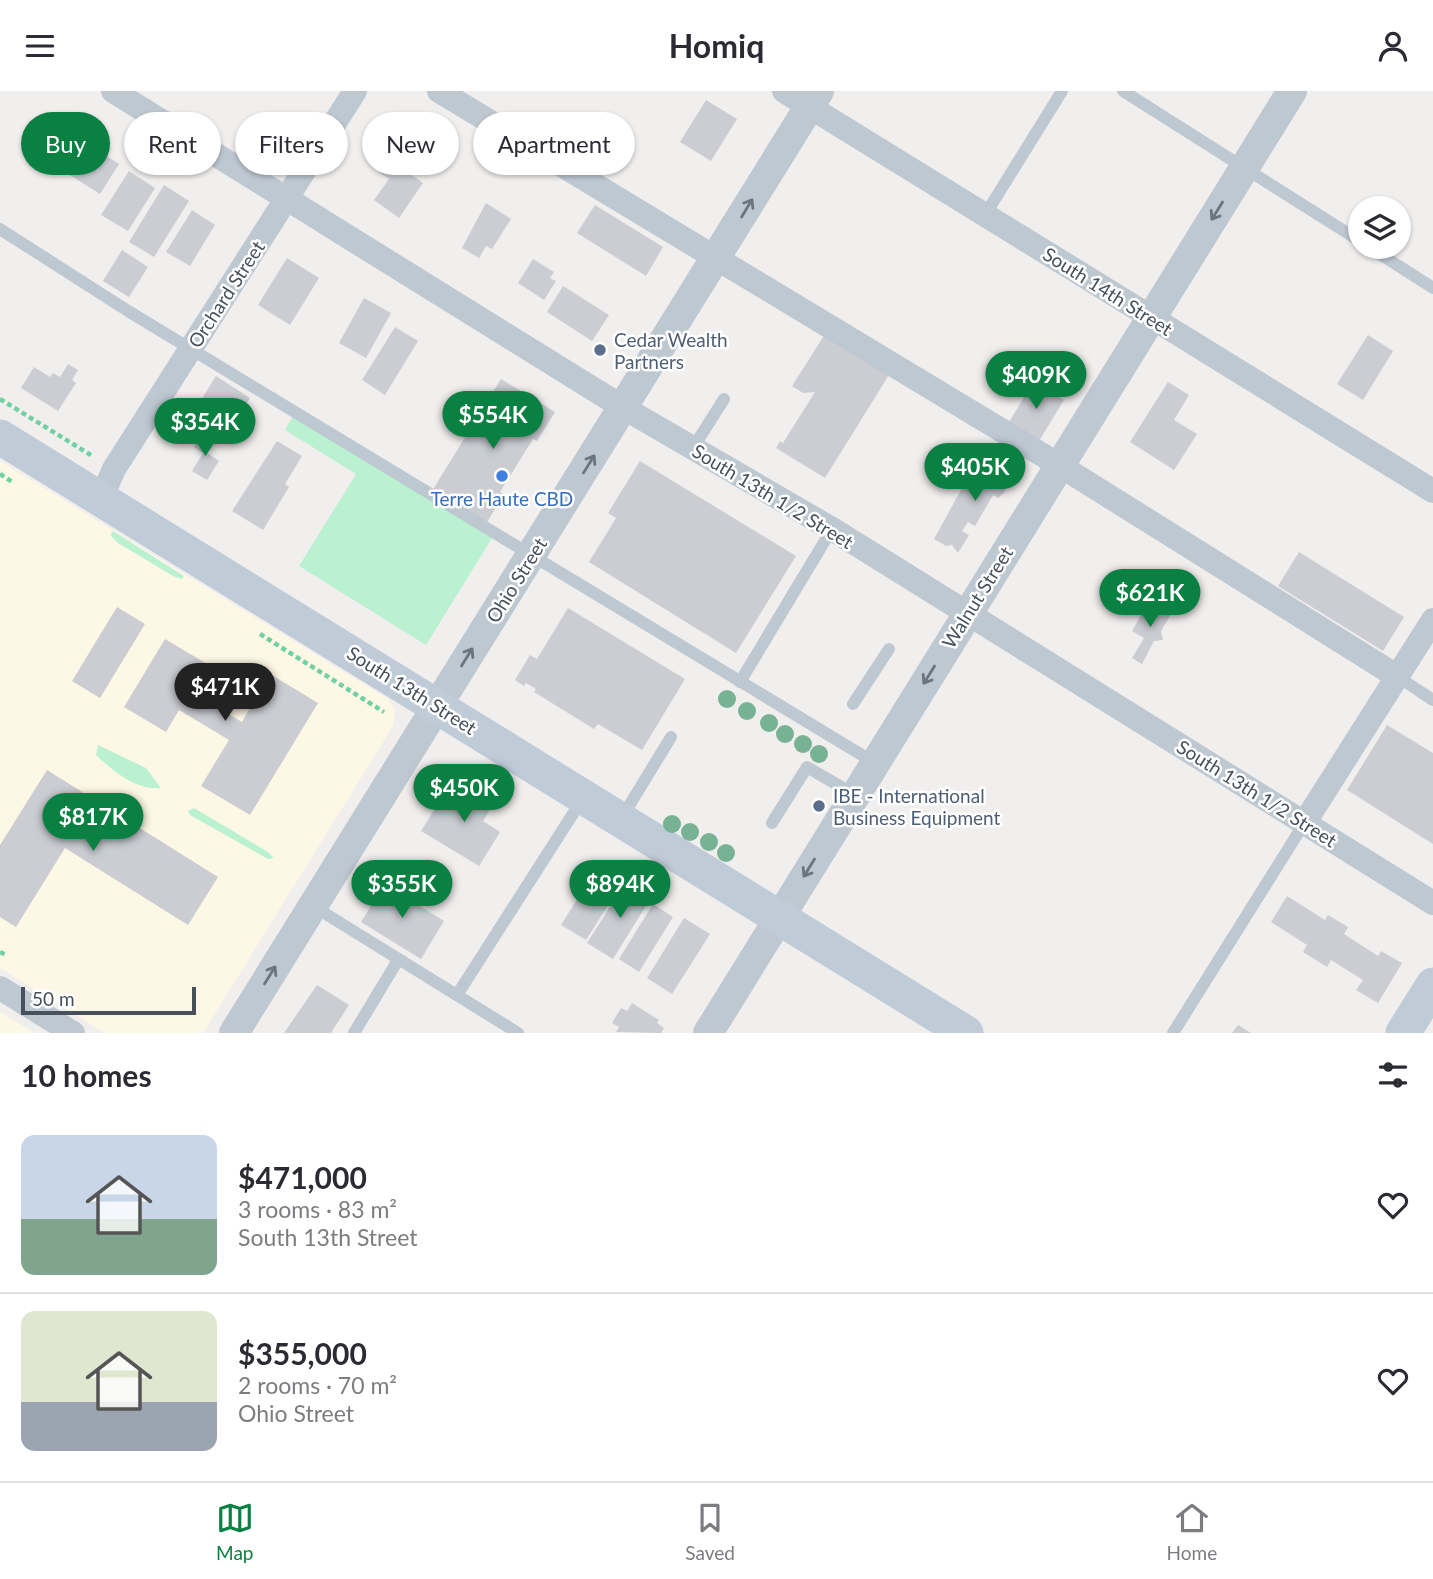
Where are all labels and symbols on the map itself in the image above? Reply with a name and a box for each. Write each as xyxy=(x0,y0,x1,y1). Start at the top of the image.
one-way arrow xyxy=(740,199,754,219)
one-way arrow xyxy=(1210,201,1224,220)
street label: Orchard Street xyxy=(183,236,269,352)
street label: South 14th Street xyxy=(1039,242,1177,340)
place label: Cedar Wealth Partners xyxy=(614,328,728,373)
marker: Cedar Wealth Partners xyxy=(592,342,608,358)
pin: $409K xyxy=(987,351,1085,411)
pin: $554K xyxy=(444,391,542,451)
pin: $354K xyxy=(156,399,254,458)
street label: South 13th 1/2 Street xyxy=(688,439,858,553)
pin: $405K xyxy=(926,443,1024,503)
one-way arrow xyxy=(582,455,596,475)
marker: Terre Haute CBD xyxy=(494,468,510,484)
place label: Terre Haute CBD xyxy=(431,487,573,510)
street label: Ohio Street xyxy=(481,533,551,627)
street label: Walnut Street xyxy=(937,542,1017,652)
pin: $621K xyxy=(1101,569,1199,629)
street label: South 13th Street xyxy=(343,641,481,739)
one-way arrow xyxy=(461,647,475,667)
pin: $471K xyxy=(176,663,274,723)
one-way arrow xyxy=(922,665,937,684)
street label: South 13th 1/2 Street xyxy=(1173,735,1341,852)
pin: $450K xyxy=(415,765,513,824)
place label: IBE - International Business Equipment xyxy=(833,784,1001,829)
pin: $817K xyxy=(44,793,142,853)
marker: IBE - International Business Equipment xyxy=(811,798,827,814)
one-way arrow xyxy=(802,858,816,878)
pin: $355K xyxy=(353,861,451,920)
pin: $894K xyxy=(571,861,669,920)
one-way arrow xyxy=(262,966,277,985)
scale bar xyxy=(21,984,196,1016)

